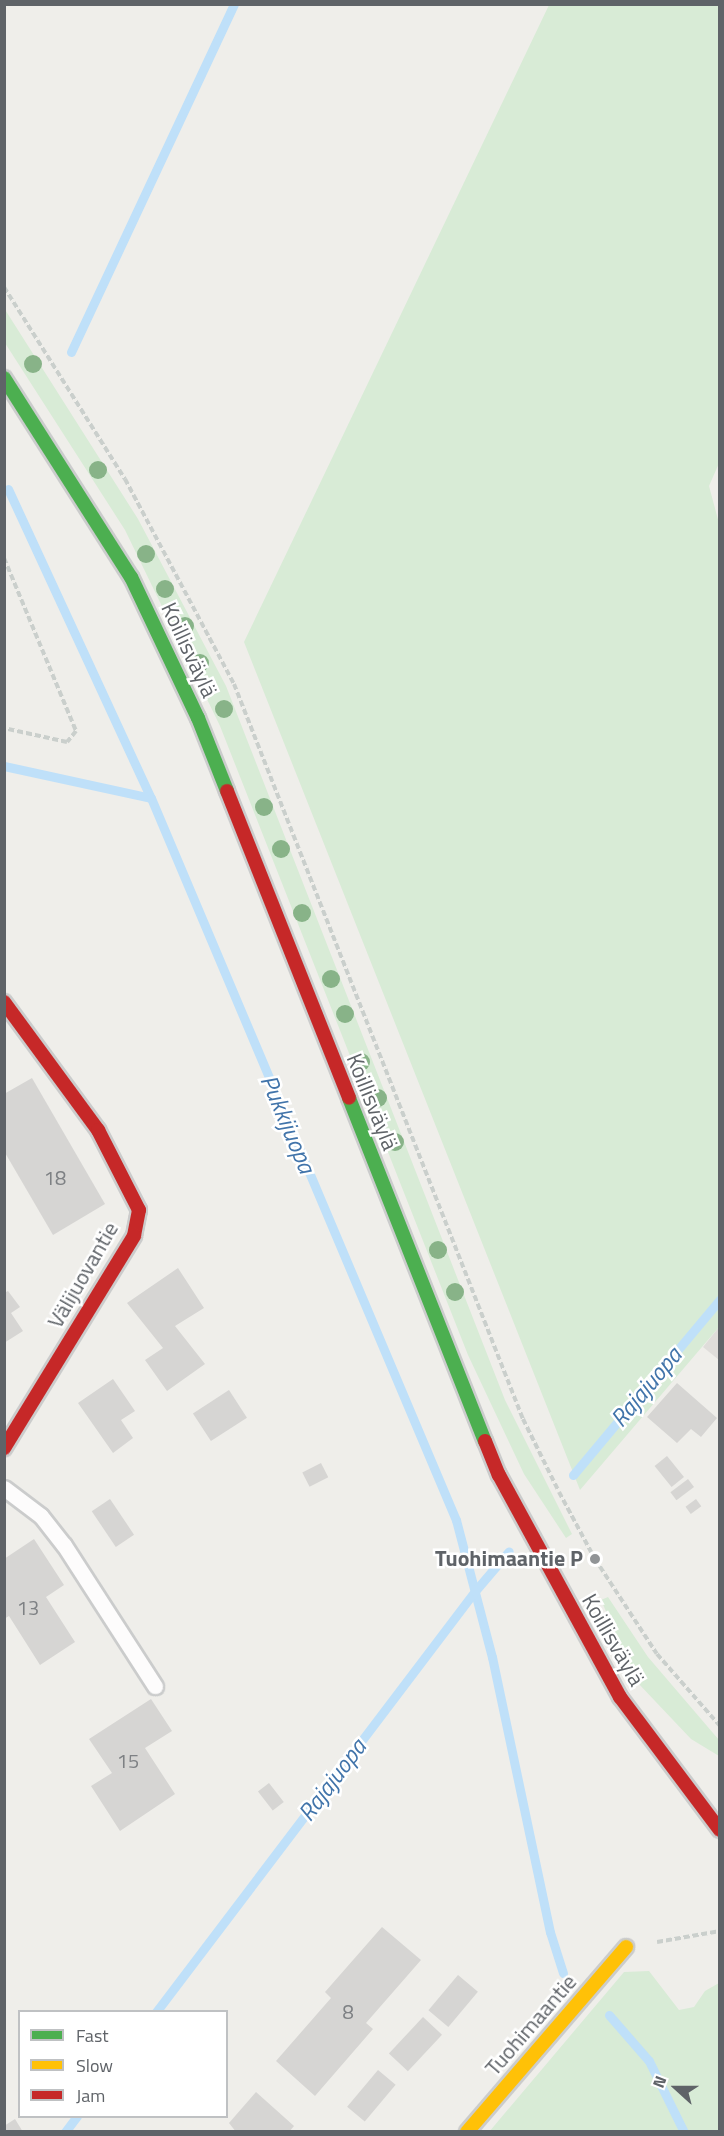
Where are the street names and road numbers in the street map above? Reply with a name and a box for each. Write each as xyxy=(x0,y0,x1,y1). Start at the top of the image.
street label: Koillisväylä xyxy=(156,598,222,702)
street label: Koillisväylä xyxy=(341,1050,403,1154)
street label: Välijuovantie xyxy=(42,1217,124,1333)
street label: Koillisväylä xyxy=(576,1589,650,1691)
street label: Tuohimaantie xyxy=(480,1969,582,2081)

